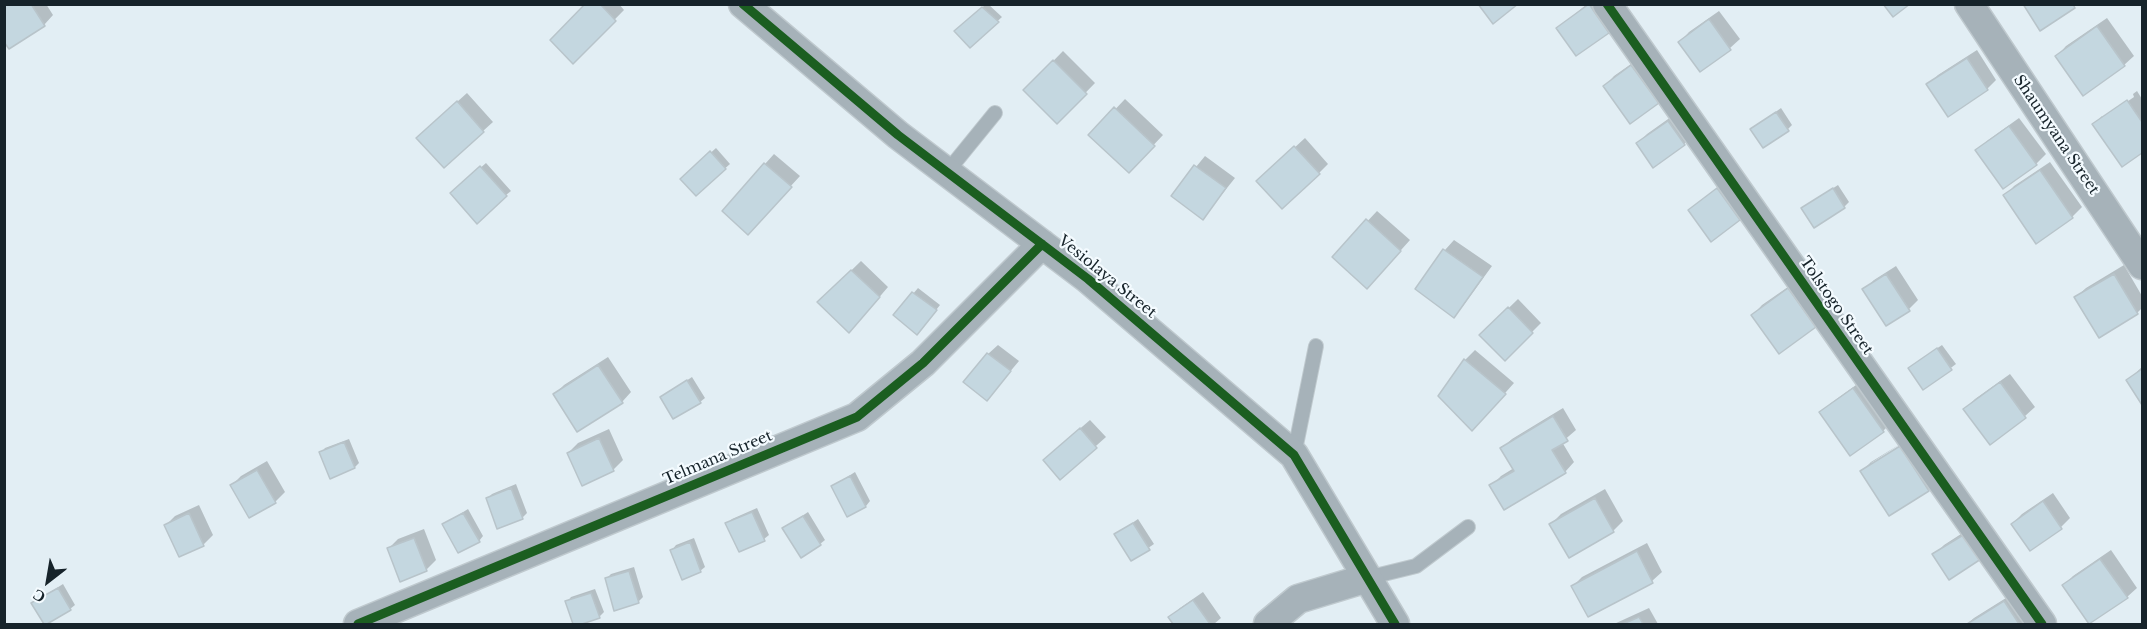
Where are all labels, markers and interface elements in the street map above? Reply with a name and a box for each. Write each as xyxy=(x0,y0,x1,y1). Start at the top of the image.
street label: Shaumyana Street xyxy=(2009,72,2103,198)
street label: Vesiolaya Street xyxy=(1054,232,1160,322)
street label: Tolstogo Street xyxy=(1796,254,1876,358)
street label: Telmana Street xyxy=(661,427,775,489)
north arrow xyxy=(18,551,78,611)
text: С xyxy=(29,585,49,608)

